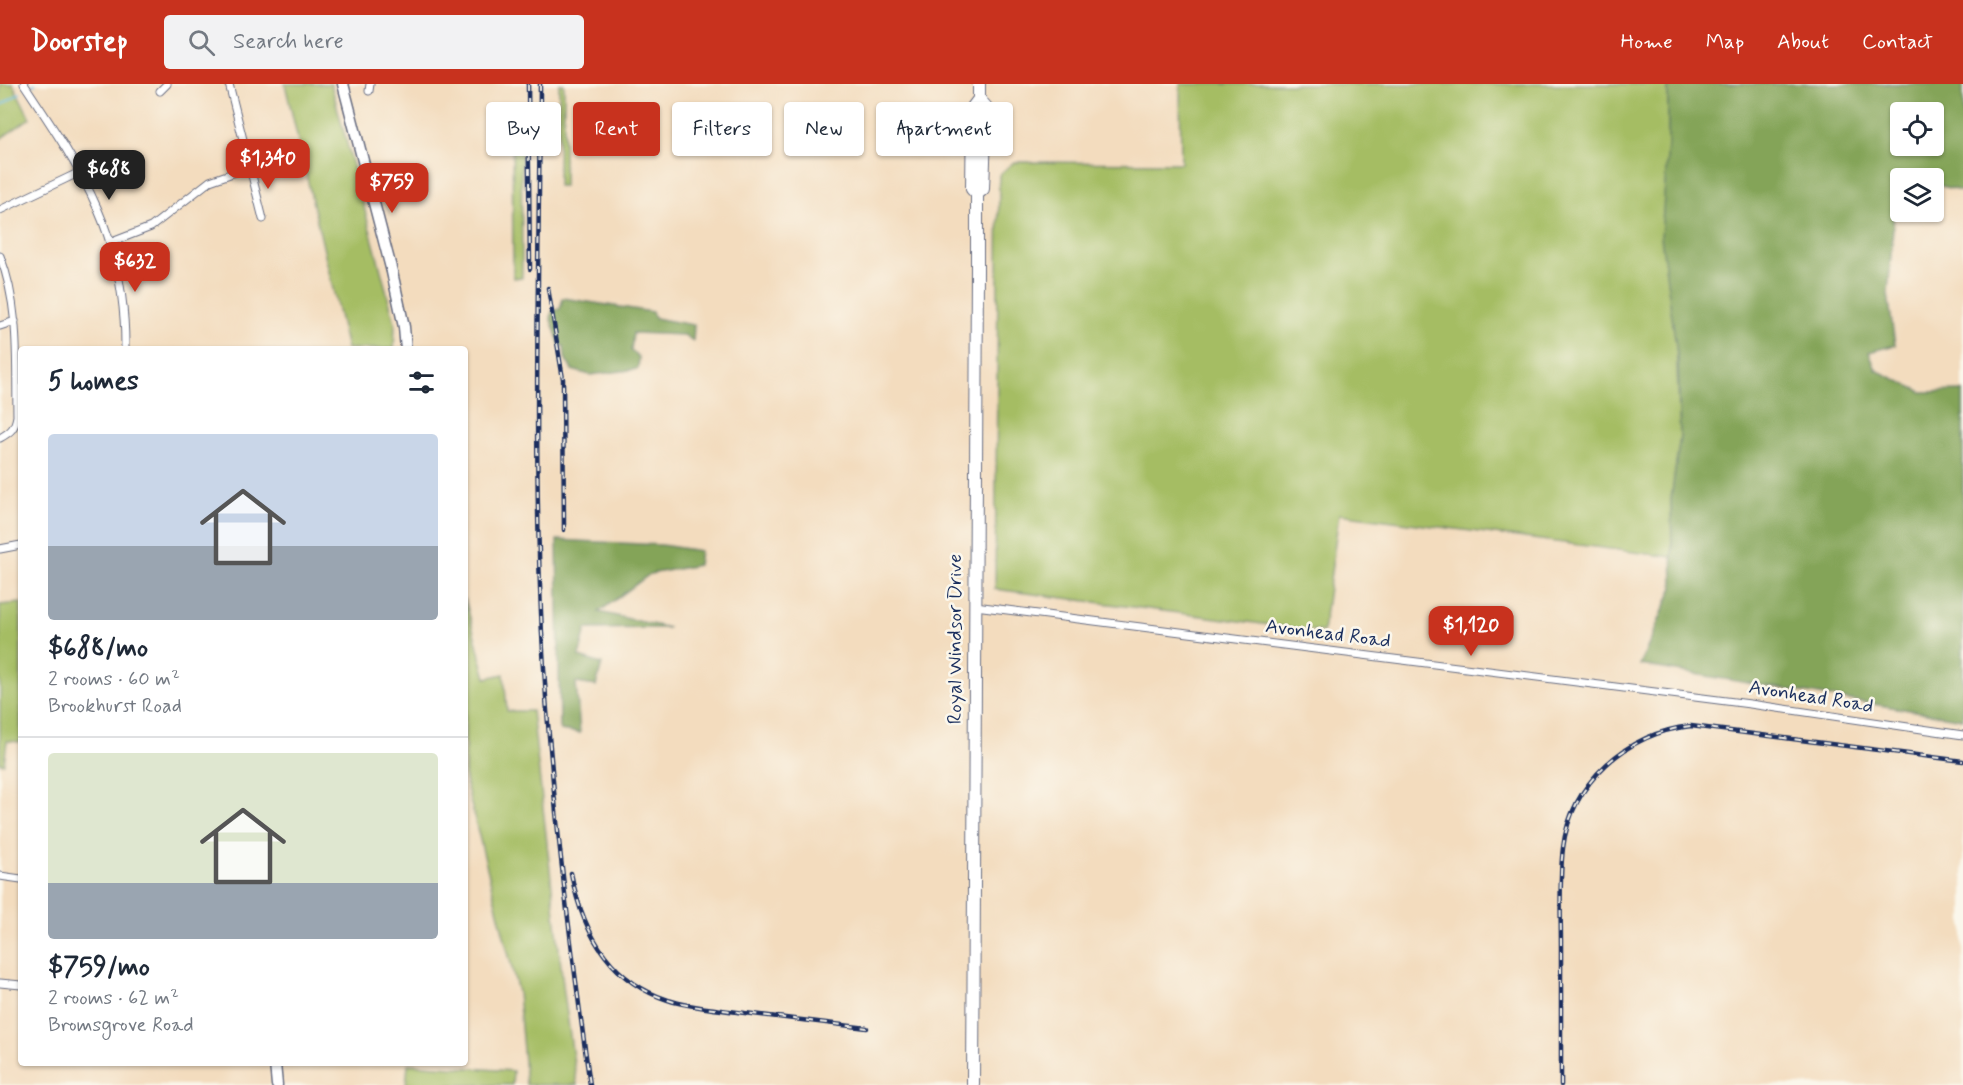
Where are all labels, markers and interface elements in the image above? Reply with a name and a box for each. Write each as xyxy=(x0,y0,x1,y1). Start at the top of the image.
search box xyxy=(164,15,584,69)
text: Doorstep xyxy=(30,24,128,61)
icon: search xyxy=(185,26,218,59)
text: Search here xyxy=(233,28,344,56)
text: Home xyxy=(1621,28,1673,56)
text: Map xyxy=(1706,28,1744,56)
text: About xyxy=(1777,28,1829,56)
text: Contact xyxy=(1862,28,1933,56)
chip: Buy xyxy=(486,102,561,156)
chip: Rent xyxy=(573,102,660,156)
chip: Filters xyxy=(672,102,772,156)
chip: New xyxy=(784,102,864,156)
chip: Apartment xyxy=(876,102,1013,156)
map controls xyxy=(1890,102,1944,222)
button: locate xyxy=(1890,102,1944,156)
pin: $1,340 xyxy=(219,139,317,190)
text: $1,340 xyxy=(240,145,296,172)
pin: $688 xyxy=(73,150,145,201)
text: $688 xyxy=(87,156,131,183)
pin: $759 xyxy=(356,163,428,214)
button: layers xyxy=(1890,168,1944,222)
text: $759 xyxy=(369,169,415,196)
pin: $632 xyxy=(99,242,171,293)
text: $632 xyxy=(114,248,156,275)
text: 5 homes xyxy=(48,365,139,399)
icon: filters xyxy=(405,366,438,399)
icon: home xyxy=(189,473,297,581)
street label: Royal Windsor Drive xyxy=(942,554,969,724)
pin: $1,120 xyxy=(1422,606,1520,657)
text: $1,120 xyxy=(1443,612,1499,639)
street label: Avonhead Road xyxy=(1264,613,1392,655)
text: $688/mo xyxy=(48,632,148,666)
text: 2 rooms · 60 m² xyxy=(48,666,180,693)
street label: Avonhead Road xyxy=(1747,674,1875,720)
text: Brookhurst Road xyxy=(48,693,182,720)
icon: home xyxy=(189,792,297,900)
text: $759/mo xyxy=(48,951,150,985)
text: 2 rooms · 62 m² xyxy=(48,985,179,1012)
text: Bromsgrove Road xyxy=(48,1012,194,1039)

